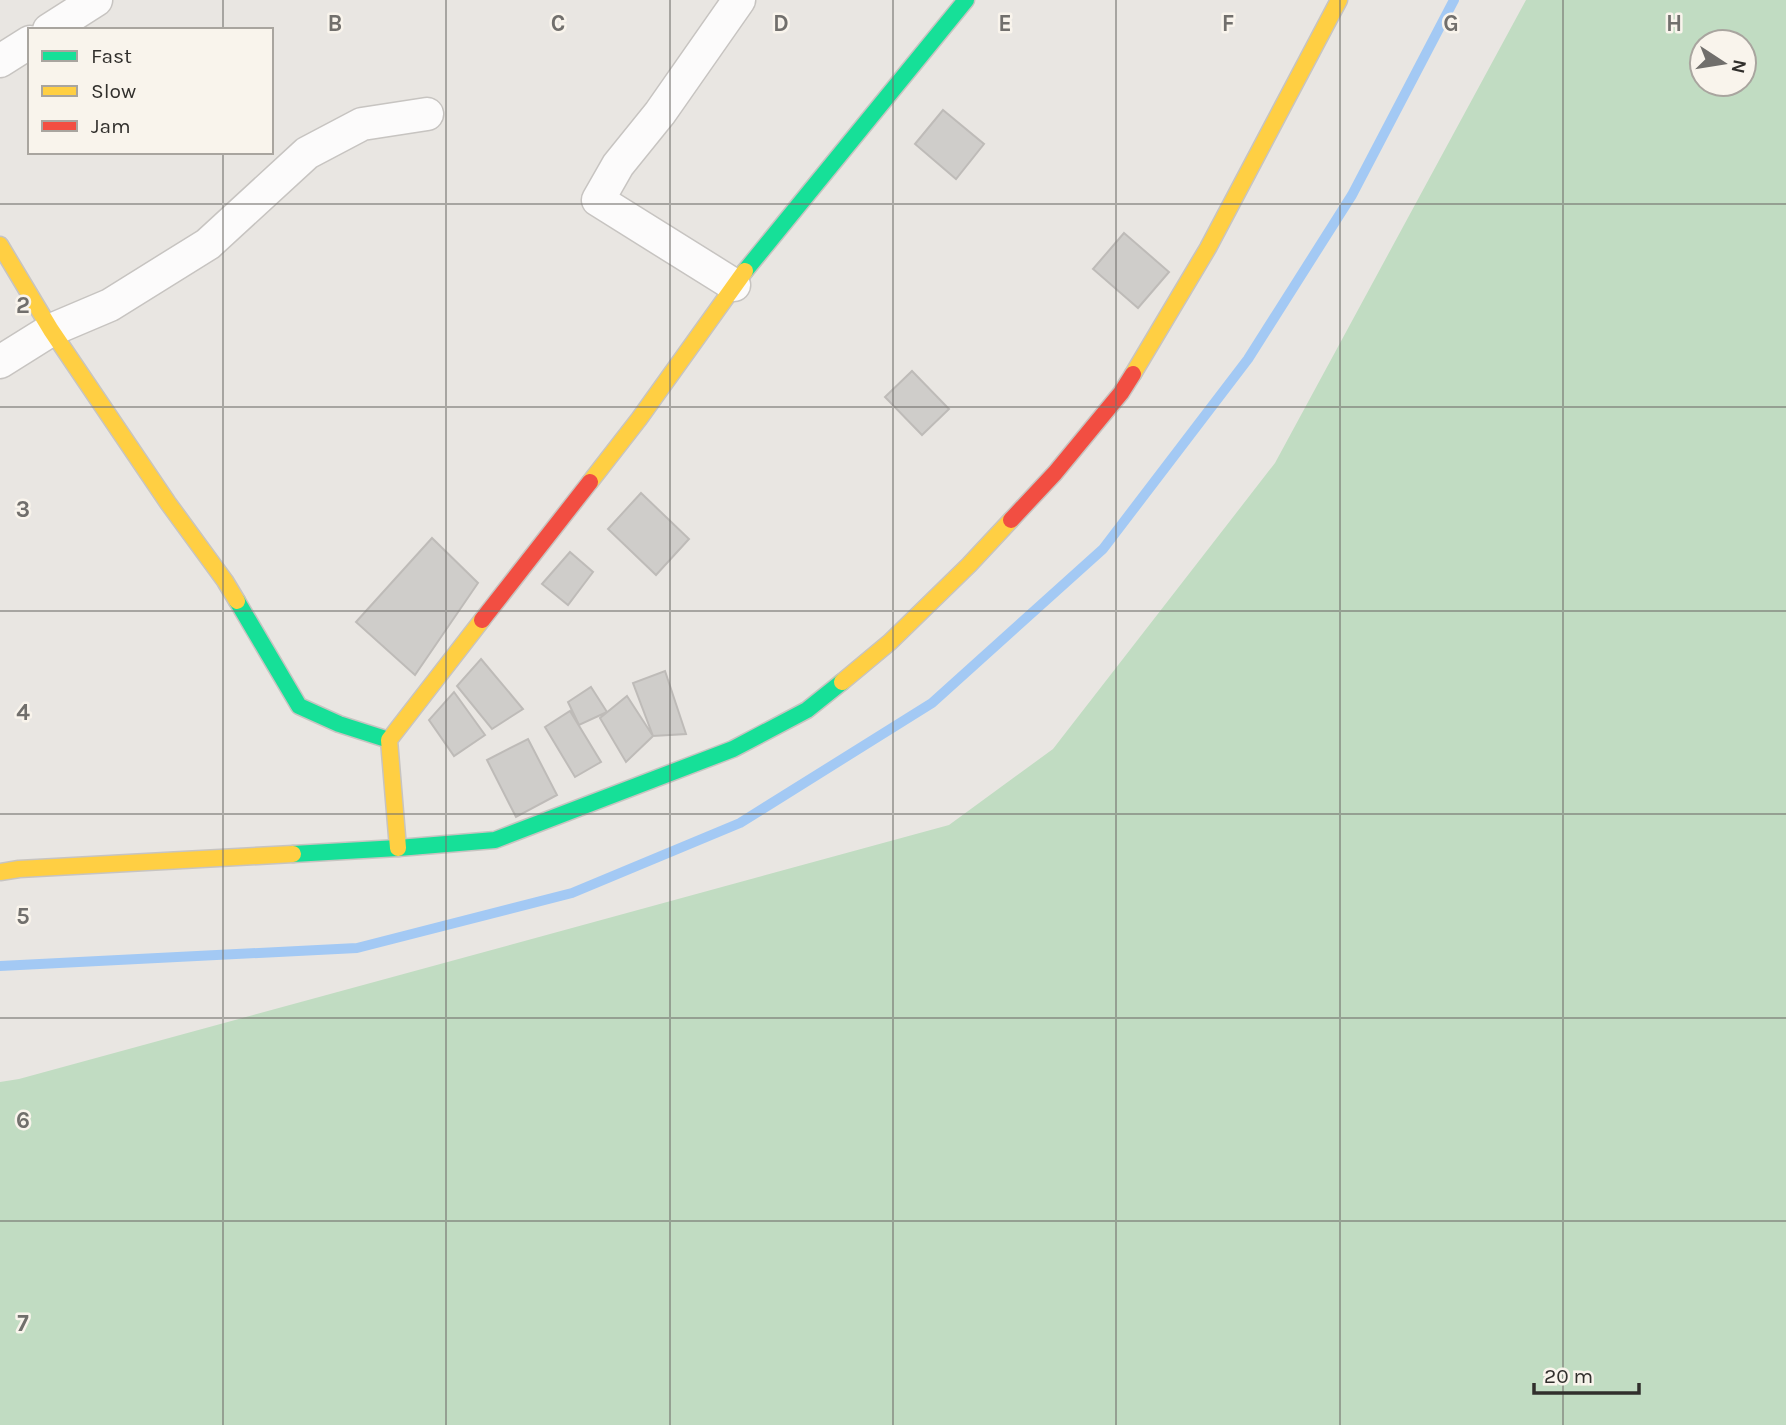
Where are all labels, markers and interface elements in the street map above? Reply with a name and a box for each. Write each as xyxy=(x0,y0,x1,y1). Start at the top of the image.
text: B xyxy=(328,10,342,37)
text: C xyxy=(551,10,565,37)
text: D xyxy=(773,10,789,37)
text: E xyxy=(998,10,1012,37)
text: F xyxy=(1222,10,1234,37)
text: G xyxy=(1443,10,1459,37)
text: H xyxy=(1666,10,1682,37)
legend xyxy=(28,28,273,154)
north arrow xyxy=(1688,28,1758,98)
text: Fast xyxy=(91,44,132,68)
text: N xyxy=(1726,57,1751,75)
text: Slow xyxy=(91,79,136,103)
text: Jam xyxy=(91,114,131,138)
text: 2 xyxy=(16,292,30,319)
text: 3 xyxy=(16,496,30,523)
text: 4 xyxy=(16,699,30,726)
text: 5 xyxy=(16,903,30,930)
text: 6 xyxy=(16,1107,30,1134)
text: 7 xyxy=(17,1310,29,1337)
scale bar xyxy=(1534,1352,1639,1396)
text: 20 m xyxy=(1544,1364,1593,1388)

